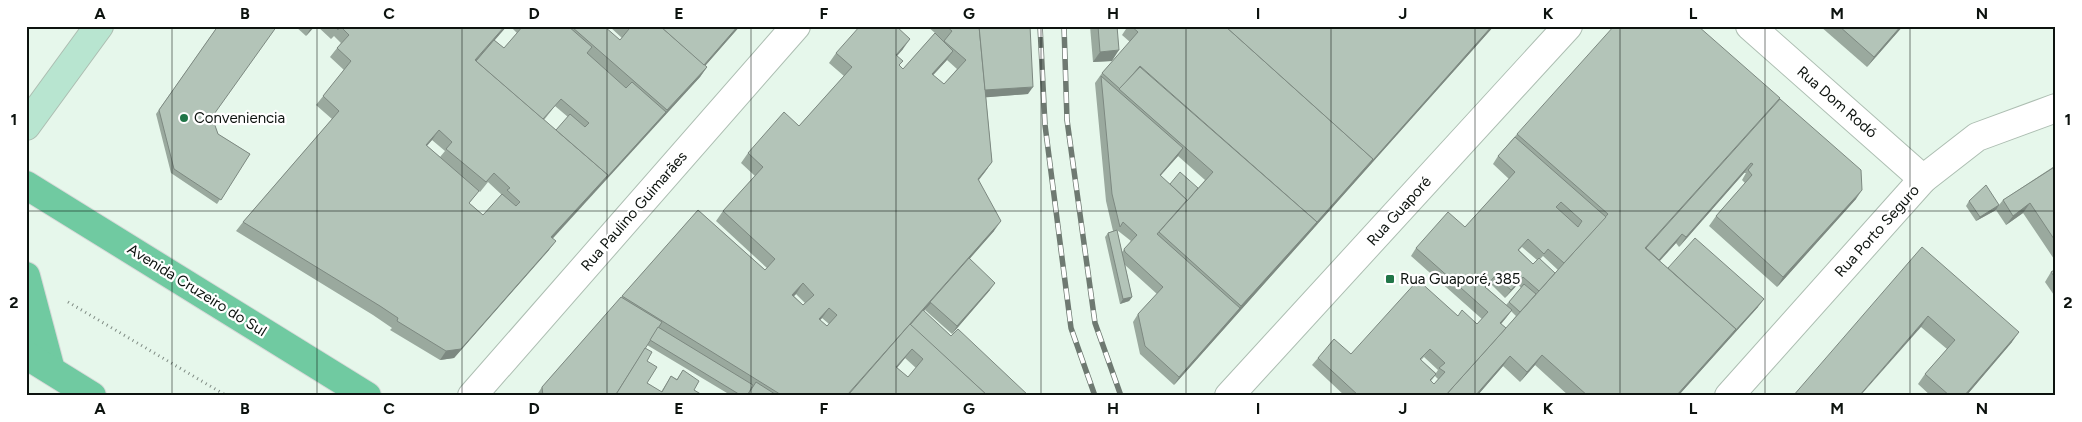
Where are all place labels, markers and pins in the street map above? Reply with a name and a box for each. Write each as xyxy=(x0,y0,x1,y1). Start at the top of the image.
place label: Conveniencia xyxy=(194,109,285,127)
marker: Conveniencia xyxy=(178,112,190,124)
place label: Rua Guaporé, 385 xyxy=(1400,270,1520,288)
marker: Rua Guaporé, 385 xyxy=(1384,273,1396,285)

